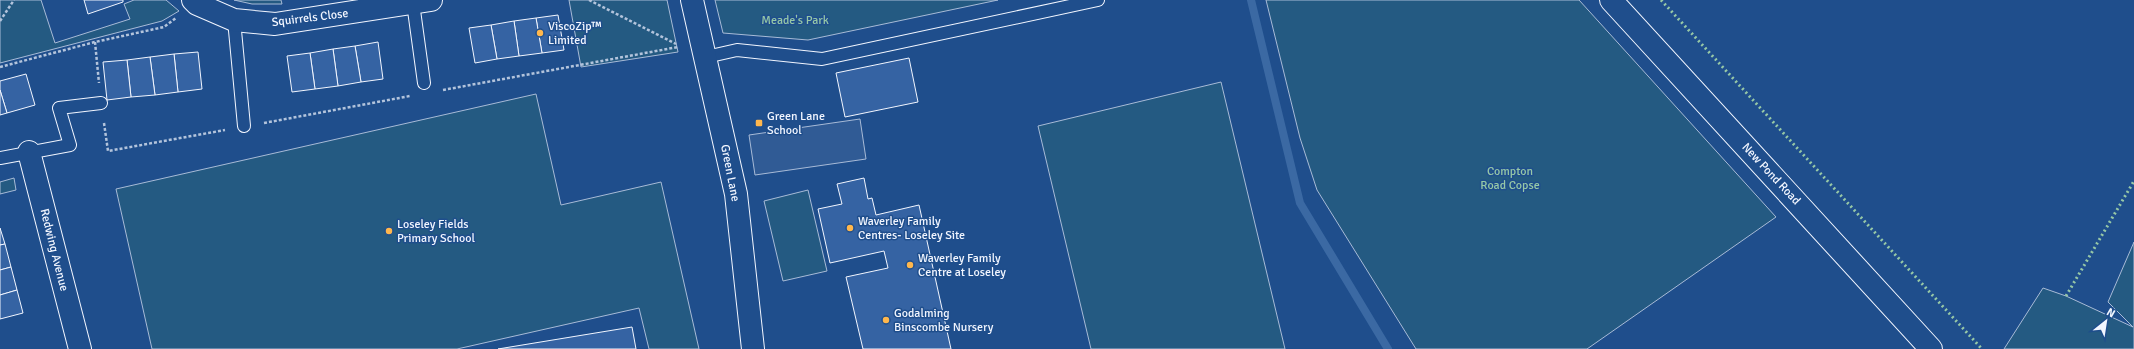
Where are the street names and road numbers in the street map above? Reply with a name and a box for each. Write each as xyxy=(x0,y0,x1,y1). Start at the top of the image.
street label: Squirrels Close xyxy=(271,6,349,30)
street label: New Pond Road xyxy=(1738,140,1804,208)
street label: Green Lane xyxy=(717,143,743,203)
street label: Redwing Avenue xyxy=(36,207,72,293)

